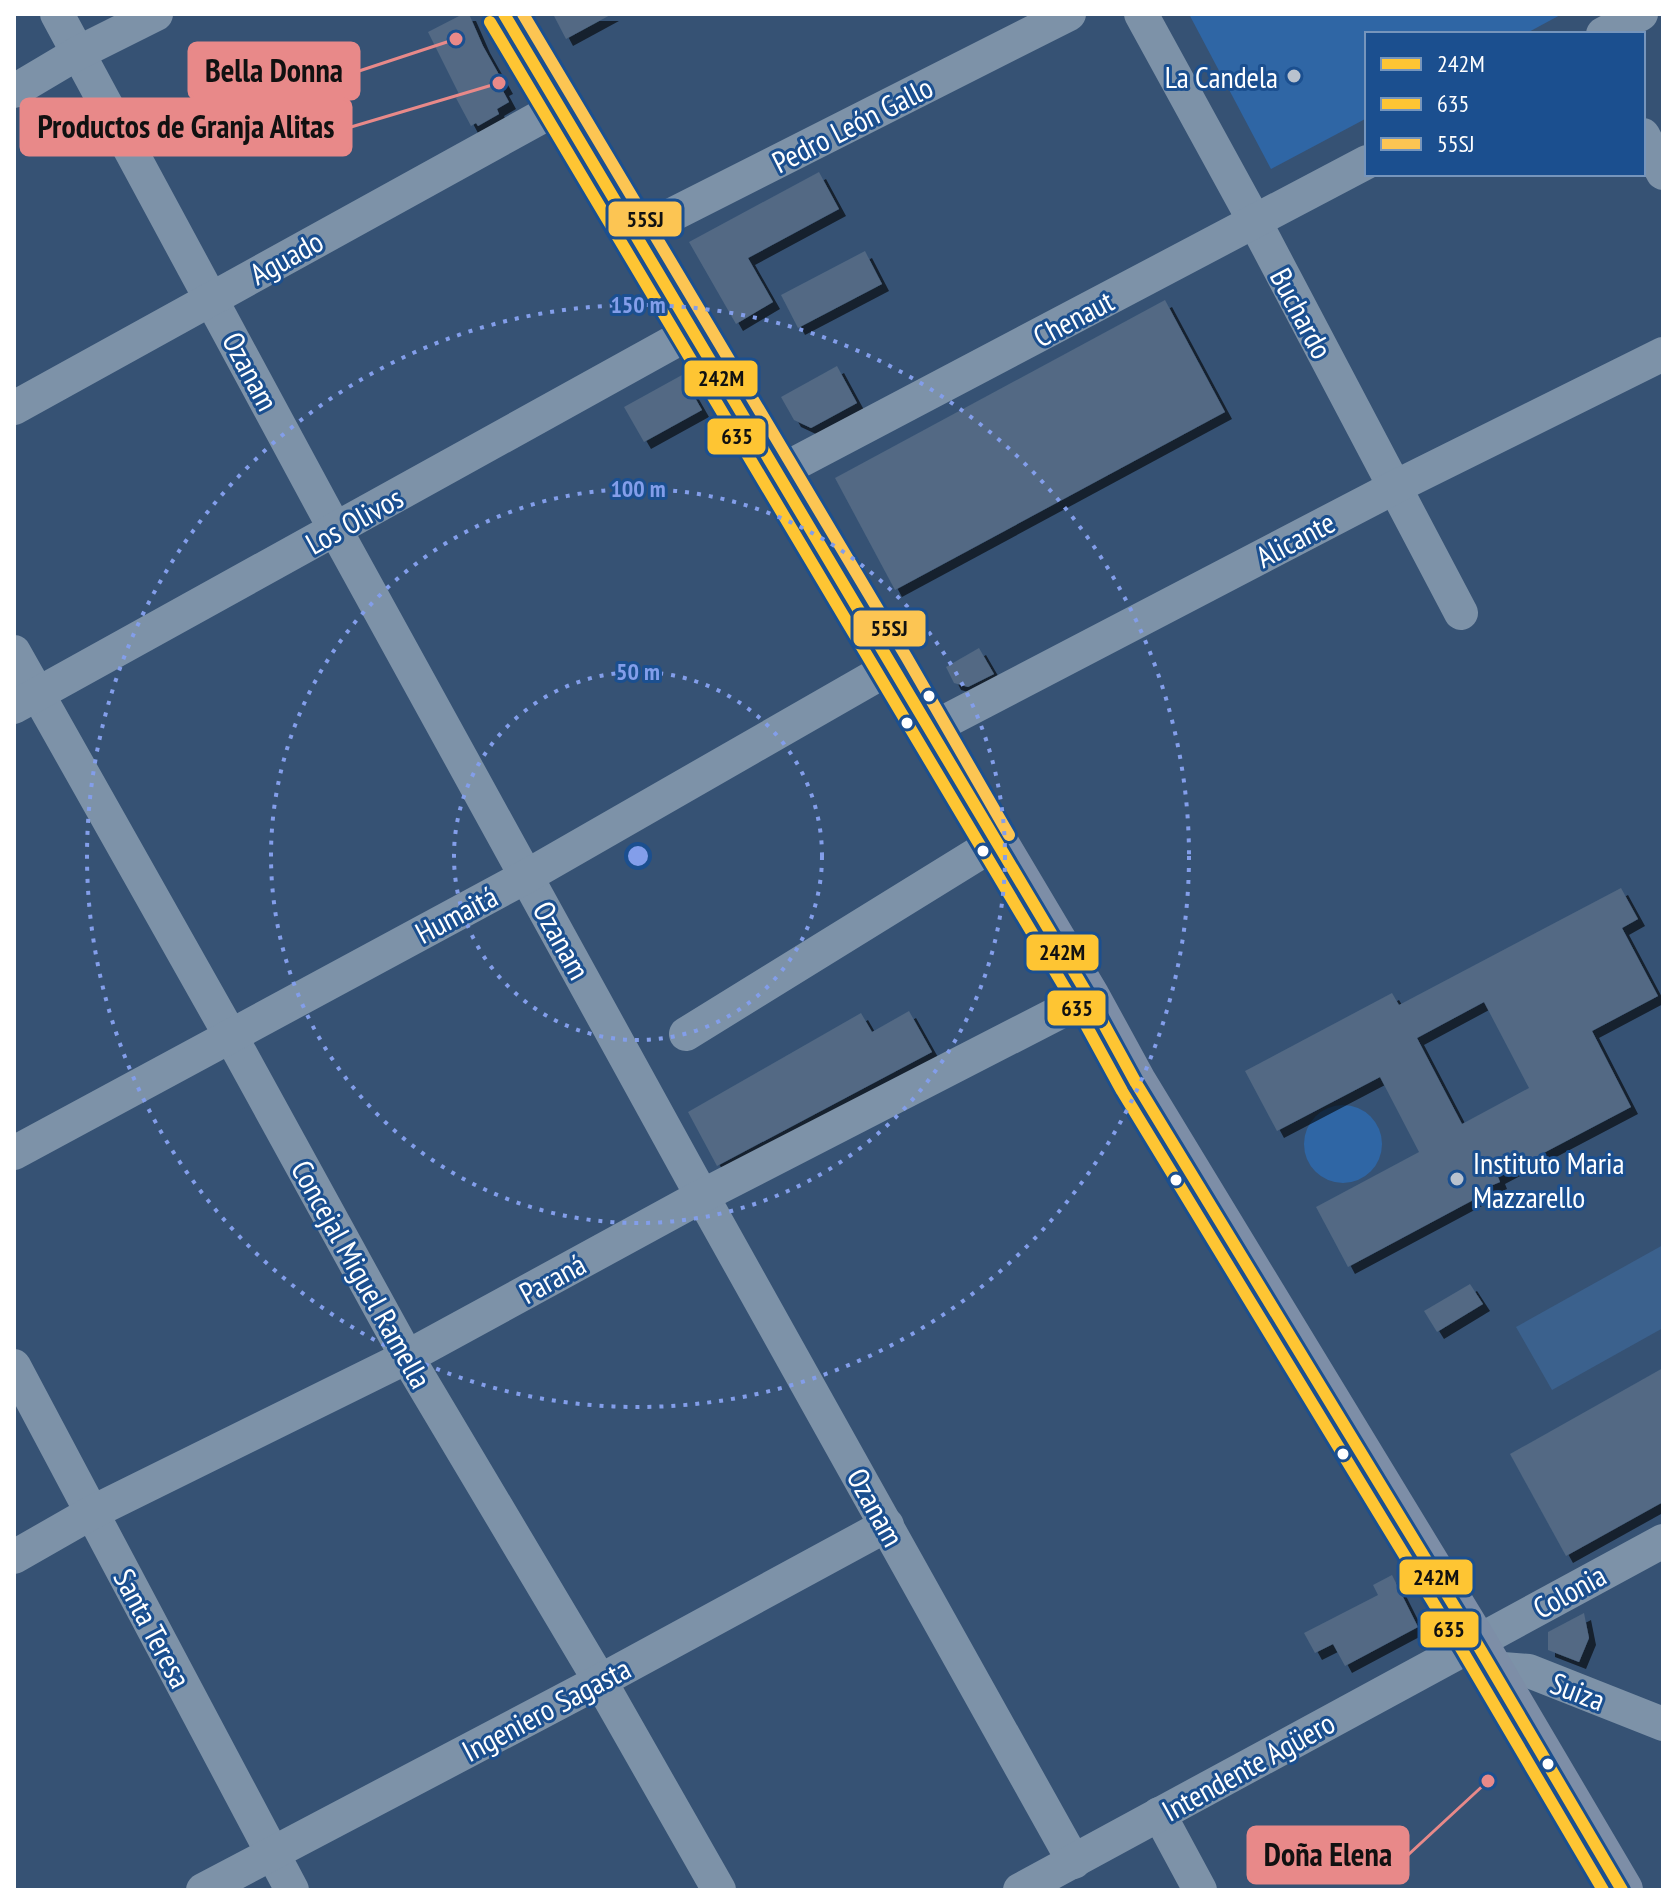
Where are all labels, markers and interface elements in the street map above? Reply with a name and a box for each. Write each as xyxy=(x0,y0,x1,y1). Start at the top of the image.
legend xyxy=(1365,32,1645,176)
callout: Bella Donna xyxy=(189,43,359,99)
text: 242M xyxy=(1437,48,1485,79)
text: Bella Donna xyxy=(205,49,343,91)
place label: La Candela xyxy=(1165,57,1278,96)
street label: Pedro León Gallo xyxy=(765,67,939,181)
marker: La Candela xyxy=(1285,67,1303,85)
text: 635 xyxy=(1437,88,1469,119)
callout: Productos de Granja Alitas xyxy=(21,99,351,155)
text: Productos de Granja Alitas xyxy=(38,105,334,147)
text: 55SJ xyxy=(1437,128,1475,159)
line badge: 55SJ xyxy=(607,200,683,238)
text: 55SJ xyxy=(626,205,664,233)
street label: Aguado xyxy=(243,221,329,293)
street label: Buchardo xyxy=(1262,261,1342,365)
street label: Chenaut xyxy=(1026,280,1121,355)
text: 150 m xyxy=(610,289,666,320)
street label: Ozanam xyxy=(214,325,288,417)
line badge: 242M xyxy=(683,359,759,398)
text: 242M xyxy=(698,364,744,392)
line badge: 635 xyxy=(706,417,767,456)
text: 635 xyxy=(721,422,753,450)
text: 100 m xyxy=(610,473,666,504)
street label: Los Olivos xyxy=(298,477,410,563)
street label: Alicante xyxy=(1249,502,1341,576)
line badge: 55SJ xyxy=(852,609,927,648)
text: 55SJ xyxy=(870,614,908,642)
text: 50 m xyxy=(616,656,660,687)
unlabelled marker xyxy=(921,688,937,704)
unlabelled marker xyxy=(899,715,915,731)
centre of rings xyxy=(624,842,652,870)
unlabelled marker xyxy=(975,843,991,859)
street label: Humaitá xyxy=(408,876,504,952)
street label: Ozanam xyxy=(525,894,599,986)
line badge: 242M xyxy=(1025,933,1100,972)
text: 242M xyxy=(1039,938,1085,966)
line badge: 635 xyxy=(1046,989,1107,1027)
text: 635 xyxy=(1061,994,1093,1022)
place label: Instituto Maria Mazzarello xyxy=(1473,1143,1625,1216)
street label: Concejal Miguel Ramella xyxy=(283,1153,441,1395)
marker: Instituto Maria Mazzarello xyxy=(1448,1170,1466,1188)
unlabelled marker xyxy=(1168,1172,1184,1188)
street label: Paraná xyxy=(512,1244,592,1312)
unlabelled marker xyxy=(1335,1446,1351,1462)
street label: Ozanam xyxy=(839,1461,913,1553)
street label: Colonia xyxy=(1526,1555,1612,1627)
line badge: 242M xyxy=(1398,1558,1474,1596)
street label: Santa Teresa xyxy=(105,1562,201,1694)
text: 242M xyxy=(1413,1563,1459,1591)
line badge: 635 xyxy=(1419,1610,1480,1649)
text: 635 xyxy=(1433,1615,1465,1643)
street label: Ingeniero Sagasta xyxy=(455,1648,637,1770)
street label: Suiza xyxy=(1545,1663,1611,1719)
street label: Intendente Agüero xyxy=(1155,1702,1341,1830)
unlabelled marker xyxy=(1540,1756,1556,1772)
callout: Doña Elena xyxy=(1248,1827,1408,1883)
text: Doña Elena xyxy=(1264,1833,1392,1875)

